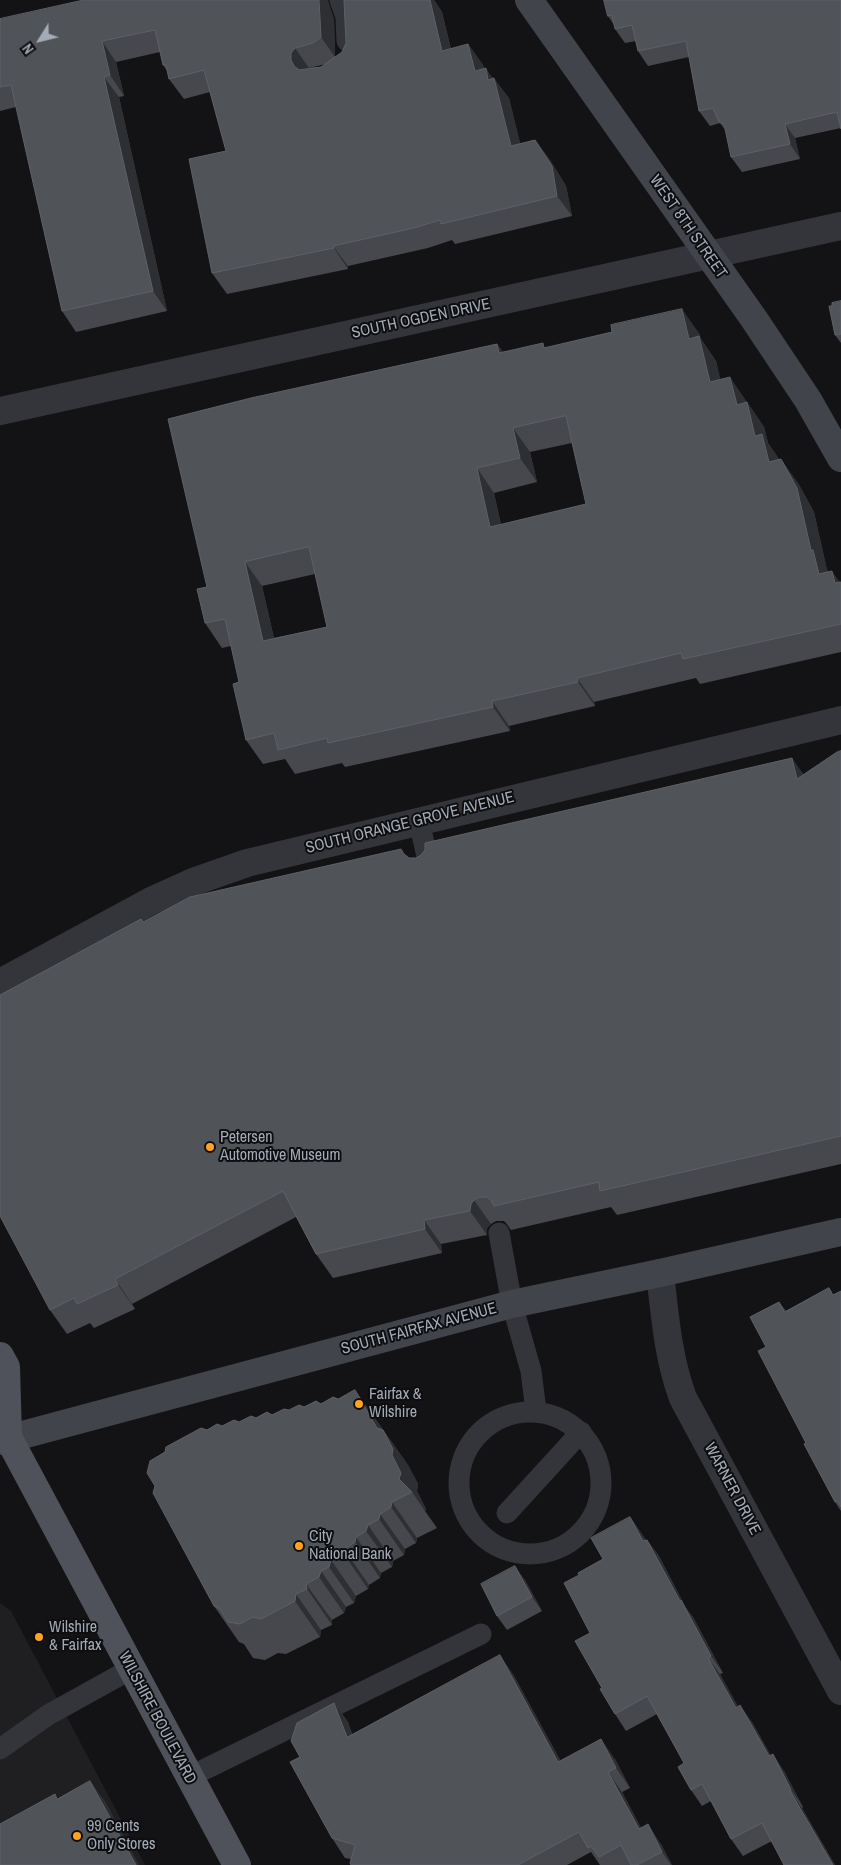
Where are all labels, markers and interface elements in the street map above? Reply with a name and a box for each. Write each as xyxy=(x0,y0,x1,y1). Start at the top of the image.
north arrow xyxy=(15,15,65,65)
text: N xyxy=(18,40,38,57)
street label: WEST 8TH STREET xyxy=(645,172,731,282)
street label: SOUTH OGDEN DRIVE xyxy=(350,295,492,343)
street label: SOUTH ORANGE GROVE AVENUE xyxy=(304,788,516,858)
place label: Petersen Automotive Museum xyxy=(220,1128,340,1166)
marker: Petersen Automotive Museum xyxy=(204,1141,216,1153)
street label: SOUTH FAIRFAX AVENUE xyxy=(339,1299,499,1359)
place label: Fairfax & Wilshire xyxy=(369,1385,422,1423)
marker: Fairfax & Wilshire xyxy=(353,1398,365,1410)
street label: WARNER DRIVE xyxy=(700,1440,764,1538)
place label: City National Bank xyxy=(309,1527,391,1565)
marker: City National Bank xyxy=(293,1540,305,1552)
place label: Wilshire & Fairfax xyxy=(49,1618,102,1656)
marker: Wilshire & Fairfax xyxy=(33,1631,45,1643)
street label: WILSHIRE BOULEVARD xyxy=(114,1649,200,1787)
place label: 99 Cents Only Stores xyxy=(87,1817,156,1855)
marker: 99 Cents Only Stores xyxy=(71,1830,83,1842)

